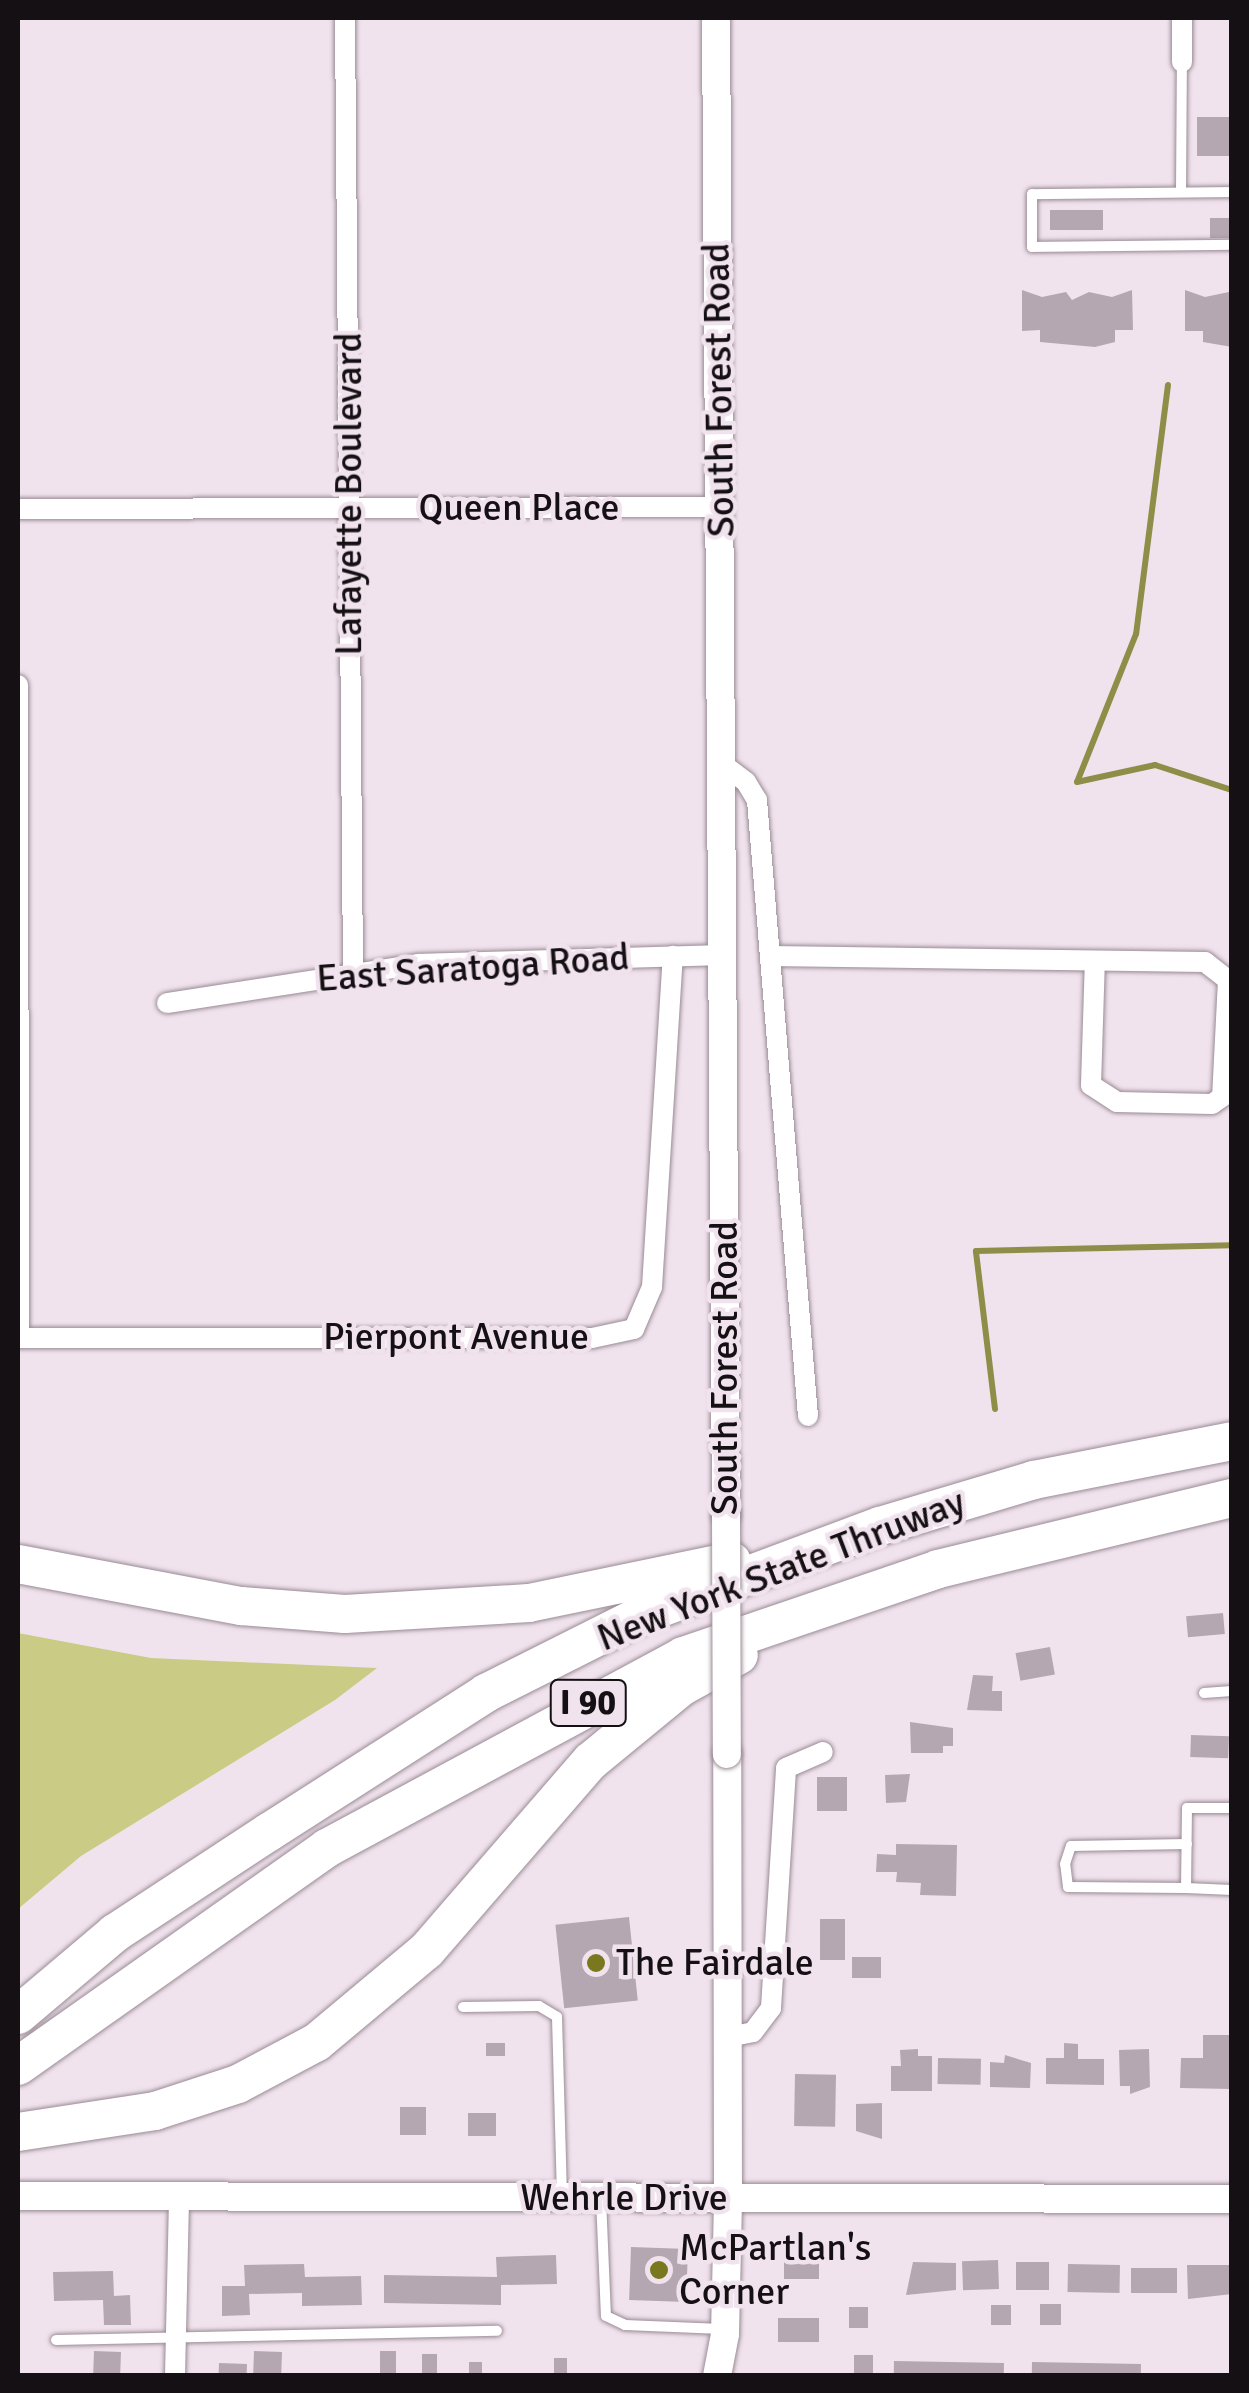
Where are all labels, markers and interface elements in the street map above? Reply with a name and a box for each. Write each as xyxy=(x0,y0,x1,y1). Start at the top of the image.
street label: South Forest Road xyxy=(694,242,744,538)
street label: Lafayette Boulevard xyxy=(326,332,372,656)
street label: Queen Place xyxy=(418,485,620,531)
street label: East Saratoga Road xyxy=(315,934,631,1002)
street label: South Forest Road xyxy=(702,1221,748,1515)
street label: Pierpont Avenue xyxy=(323,1314,589,1360)
street label: New York State Thruway xyxy=(591,1479,971,1661)
road number: I 90 xyxy=(548,1673,628,1733)
place label: The Fairdale xyxy=(616,1940,814,1986)
marker: The Fairdale xyxy=(585,1952,607,1974)
street label: Wehrle Drive xyxy=(520,2175,728,2221)
place label: McPartlan's Corner xyxy=(679,2225,871,2314)
marker: McPartlan's Corner xyxy=(648,2259,670,2281)

